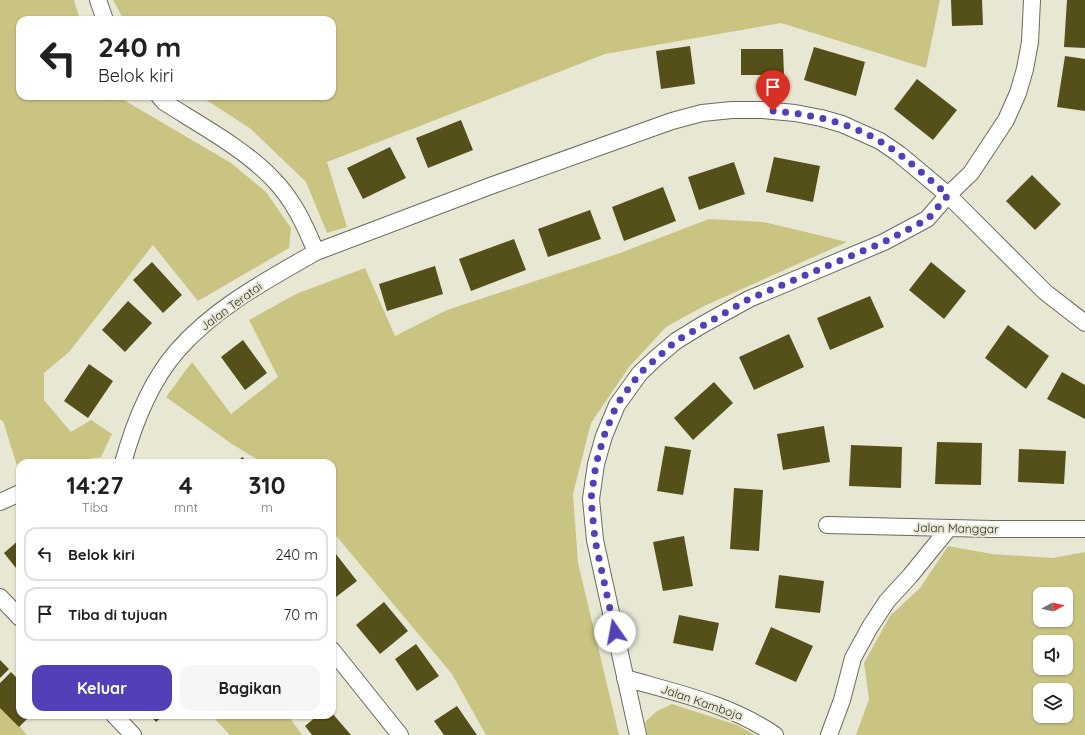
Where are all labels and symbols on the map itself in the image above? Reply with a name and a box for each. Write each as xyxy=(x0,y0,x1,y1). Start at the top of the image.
pin xyxy=(756,70,790,111)
street label: Jalan Teratai xyxy=(197,279,265,333)
street label: Jalan Manggar xyxy=(913,520,999,536)
north arrow xyxy=(1033,587,1073,627)
position arrow xyxy=(594,611,636,653)
street label: Jalan Kamboja xyxy=(659,681,745,723)

